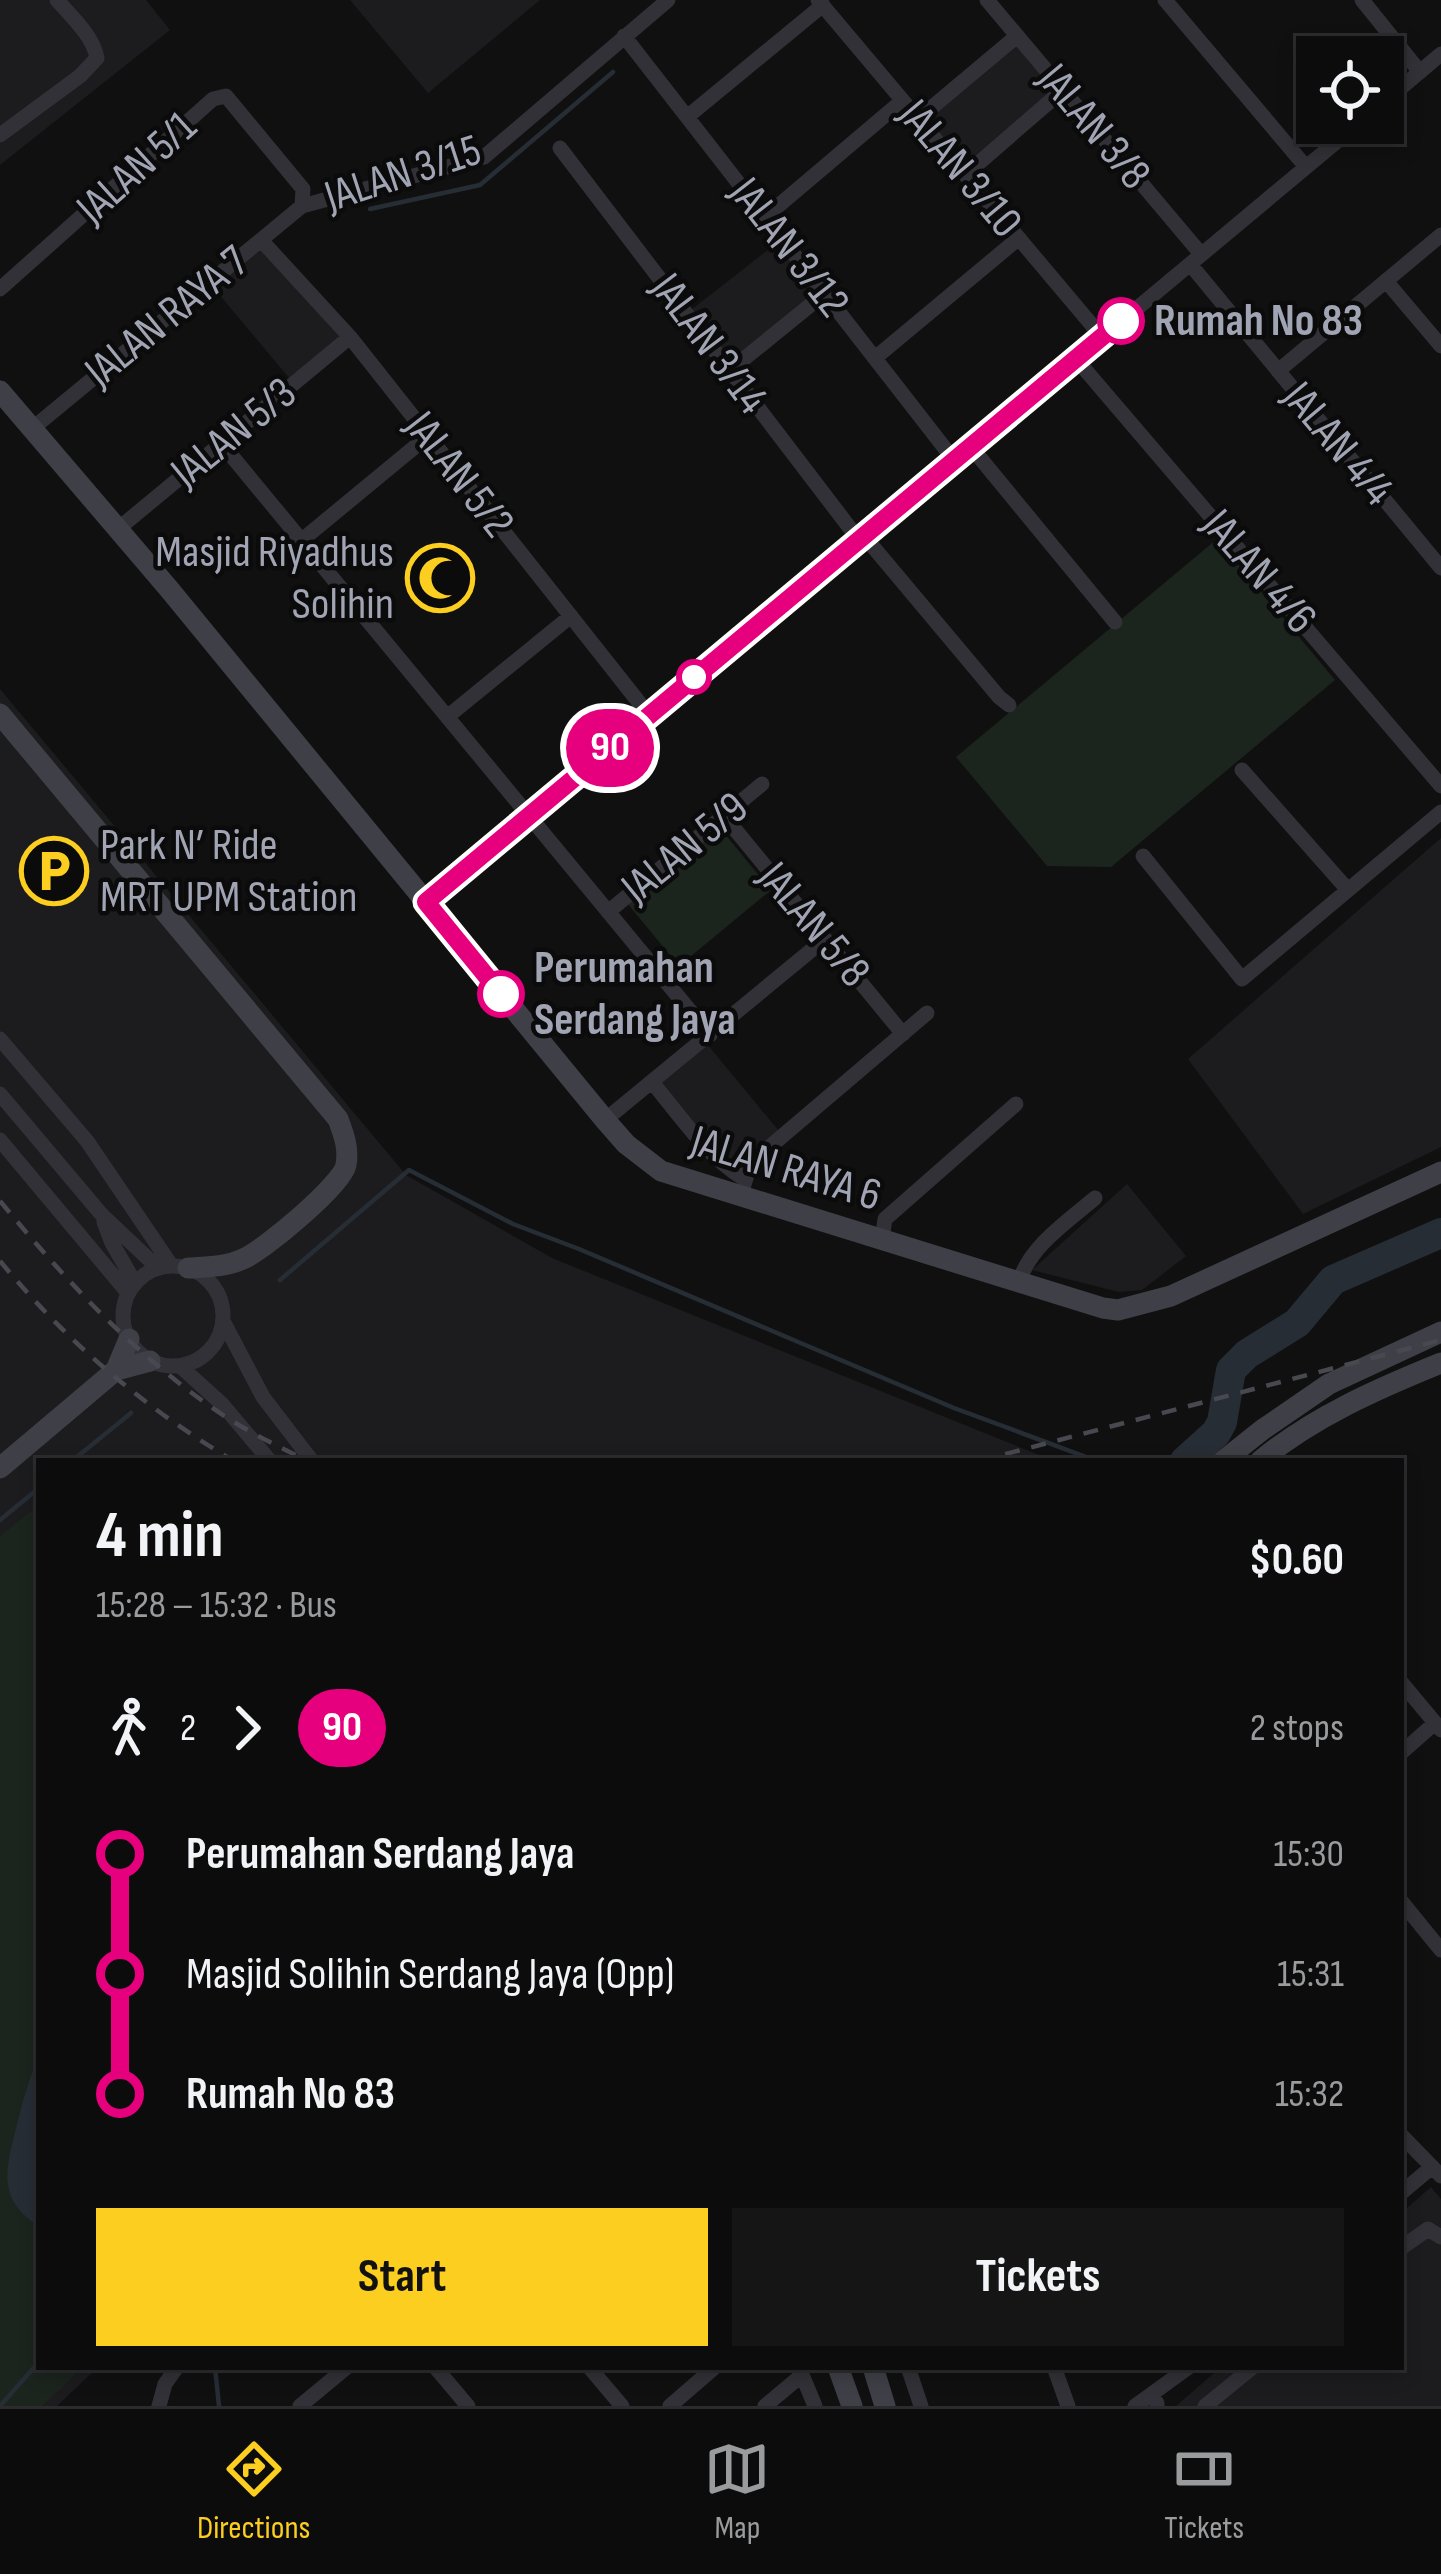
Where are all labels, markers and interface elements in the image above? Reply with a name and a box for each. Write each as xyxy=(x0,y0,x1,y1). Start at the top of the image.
map controls xyxy=(1296,36,1404,144)
button: locate xyxy=(1296,36,1404,144)
street label: JALAN 3/8 xyxy=(1025,52,1162,201)
street label: JALAN 3/10 xyxy=(886,88,1033,249)
street label: JALAN 5/1 xyxy=(65,100,208,237)
street label: JALAN 3/15 xyxy=(317,123,488,225)
street label: JALAN 3/12 xyxy=(717,167,860,329)
street label: JALAN RAYA 7 xyxy=(74,235,260,400)
street label: JALAN 3/14 xyxy=(638,262,780,425)
place label: Rumah No 83 xyxy=(1154,294,1363,349)
marker: Rumah No 83 xyxy=(1099,299,1143,343)
street label: JALAN 5/3 xyxy=(160,366,308,501)
street label: JALAN 4/4 xyxy=(1270,370,1405,517)
street label: JALAN 5/2 xyxy=(392,400,525,549)
street label: JALAN 4/6 xyxy=(1190,498,1328,645)
place label: Masjid Riyadhus Solihin xyxy=(155,525,394,632)
mosque icon: Masjid Riyadhus Solihin xyxy=(405,543,475,613)
unlabelled marker xyxy=(678,661,710,693)
line badge: 90 xyxy=(556,709,664,787)
text: 90 xyxy=(590,722,630,773)
street label: JALAN 5/9 xyxy=(610,781,759,916)
place label: Park N’ Ride MRT UPM Station xyxy=(100,818,358,925)
parking icon: Park N’ Ride MRT UPM Station xyxy=(19,836,89,906)
street label: JALAN 5/8 xyxy=(745,851,882,999)
place label: Perumahan Serdang Jaya xyxy=(534,941,736,1048)
marker: Perumahan Serdang Jaya xyxy=(479,972,523,1016)
street label: JALAN RAYA 6 xyxy=(683,1114,888,1224)
text: 4 min xyxy=(96,1497,224,1576)
text: $0.60 xyxy=(1249,1533,1344,1588)
text: 15:28 – 15:32 · Bus xyxy=(96,1582,337,1629)
icon: walk xyxy=(96,1695,162,1761)
icon: forward xyxy=(214,1695,280,1761)
text: 90 xyxy=(322,1702,362,1753)
text: 2 xyxy=(180,1705,196,1752)
text: 2 stops xyxy=(1250,1705,1344,1752)
text: Perumahan Serdang Jaya xyxy=(186,1827,575,1882)
text: 15:30 xyxy=(1274,1831,1344,1878)
text: Masjid Solihin Serdang Jaya (Opp) xyxy=(186,1947,675,2002)
text: 15:31 xyxy=(1277,1951,1344,1998)
text: Rumah No 83 xyxy=(186,2067,395,2122)
text: 15:32 xyxy=(1275,2071,1344,2118)
button: Start xyxy=(96,2208,708,2346)
button: Tickets xyxy=(732,2208,1344,2346)
tab: Directions xyxy=(197,2436,310,2548)
tab: Map xyxy=(704,2436,770,2548)
tab: Tickets xyxy=(1164,2436,1244,2548)

